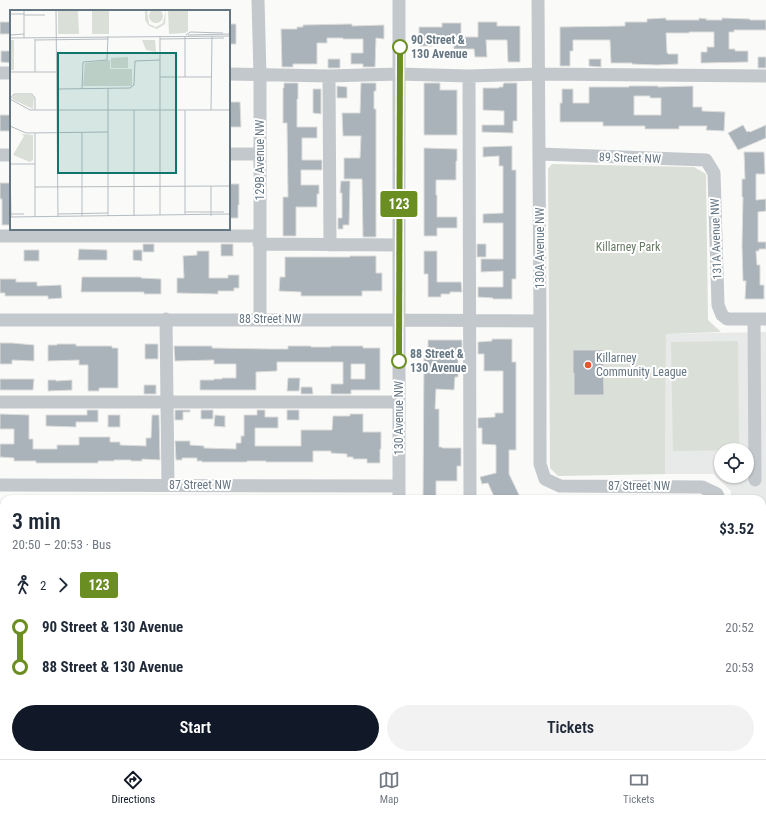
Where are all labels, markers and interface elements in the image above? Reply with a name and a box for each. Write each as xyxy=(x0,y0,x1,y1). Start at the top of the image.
inset map xyxy=(10,10,230,230)
place label: 90 Street & 130 Avenue xyxy=(411,33,468,61)
marker: 90 Street & 130 Avenue xyxy=(392,39,408,55)
street label: 129B Avenue NW xyxy=(253,120,267,200)
street label: 89 Street NW xyxy=(599,150,661,166)
line badge: 123 xyxy=(376,191,422,217)
text: 123 xyxy=(388,196,410,212)
street label: 131A Avenue NW xyxy=(708,198,724,280)
street label: 130A Avenue NW xyxy=(533,207,547,289)
park label: Killarney Park xyxy=(596,240,661,254)
street label: 88 Street NW xyxy=(239,312,301,326)
place label: 88 Street & 130 Avenue xyxy=(410,347,467,375)
place label: Killarney Community League xyxy=(596,351,687,379)
marker: 88 Street & 130 Avenue xyxy=(391,353,407,369)
marker: Killarney Community League xyxy=(583,360,593,370)
street label: 130 Avenue NW xyxy=(392,381,406,455)
map controls xyxy=(714,443,754,483)
button: locate xyxy=(714,443,754,483)
street label: 87 Street NW xyxy=(169,478,231,492)
street label: 87 Street NW xyxy=(608,479,670,493)
text: 3 min xyxy=(12,509,61,534)
text: $3.52 xyxy=(719,520,754,538)
text: 20:50 – 20:53 · Bus xyxy=(12,537,111,552)
icon: walk xyxy=(12,574,34,596)
icon: forward xyxy=(52,574,74,596)
text: 123 xyxy=(88,577,110,593)
text: 2 xyxy=(40,578,46,593)
text: 90 Street & 130 Avenue xyxy=(42,618,183,636)
text: 20:52 xyxy=(725,620,754,635)
text: 88 Street & 130 Avenue xyxy=(42,658,183,676)
text: 20:53 xyxy=(725,660,754,675)
button: Start xyxy=(12,705,379,751)
button: Tickets xyxy=(387,705,754,751)
tab: Directions xyxy=(111,769,155,806)
tab: Map xyxy=(378,769,400,806)
tab: Tickets xyxy=(623,769,655,806)

